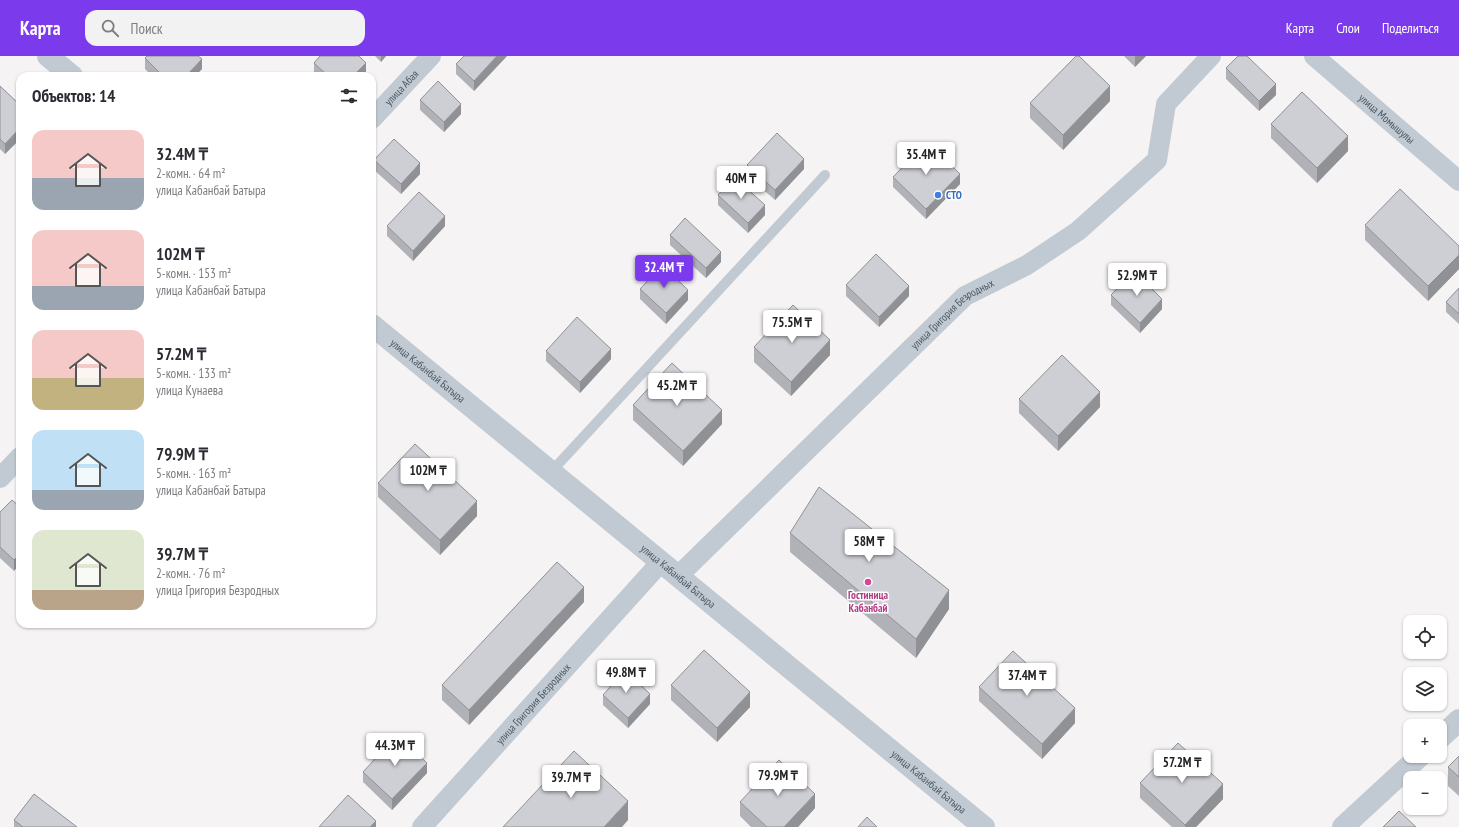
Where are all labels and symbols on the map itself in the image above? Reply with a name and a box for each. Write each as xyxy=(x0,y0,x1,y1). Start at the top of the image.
street label: улица Абая xyxy=(381,67,421,108)
street label: улица Момышулы xyxy=(1356,91,1418,147)
pin: 35.4M ₸ xyxy=(889,142,963,176)
pin: 40M ₸ xyxy=(713,166,769,200)
place label: СТО xyxy=(946,188,962,202)
marker: СТО xyxy=(933,190,943,200)
pin: 32.4M ₸ xyxy=(627,255,701,289)
pin: 52.9M ₸ xyxy=(1100,263,1174,297)
street label: улица Григория Безродных xyxy=(908,276,997,352)
pin: 75.5M ₸ xyxy=(755,310,829,344)
street label: улица Кабанбай Батыра xyxy=(387,336,468,406)
pin: 45.2M ₸ xyxy=(640,373,714,407)
pin: 102M ₸ xyxy=(395,458,461,492)
pin: 58M ₸ xyxy=(841,529,897,563)
street label: улица Кабанбай Батыра xyxy=(638,541,719,611)
marker: Гостиница Кабанбай xyxy=(863,577,873,587)
place label: Гостиница Кабанбай xyxy=(848,588,888,615)
street label: улица Григория Безродных xyxy=(493,660,574,747)
pin: 49.8M ₸ xyxy=(589,660,663,694)
pin: 37.4M ₸ xyxy=(990,663,1064,697)
pin: 44.3M ₸ xyxy=(358,733,432,767)
street label: улица Кабанбай Батыра xyxy=(888,747,969,817)
pin: 57.2M ₸ xyxy=(1145,750,1219,784)
pin: 79.9M ₸ xyxy=(741,763,815,797)
pin: 39.7M ₸ xyxy=(534,765,608,799)

